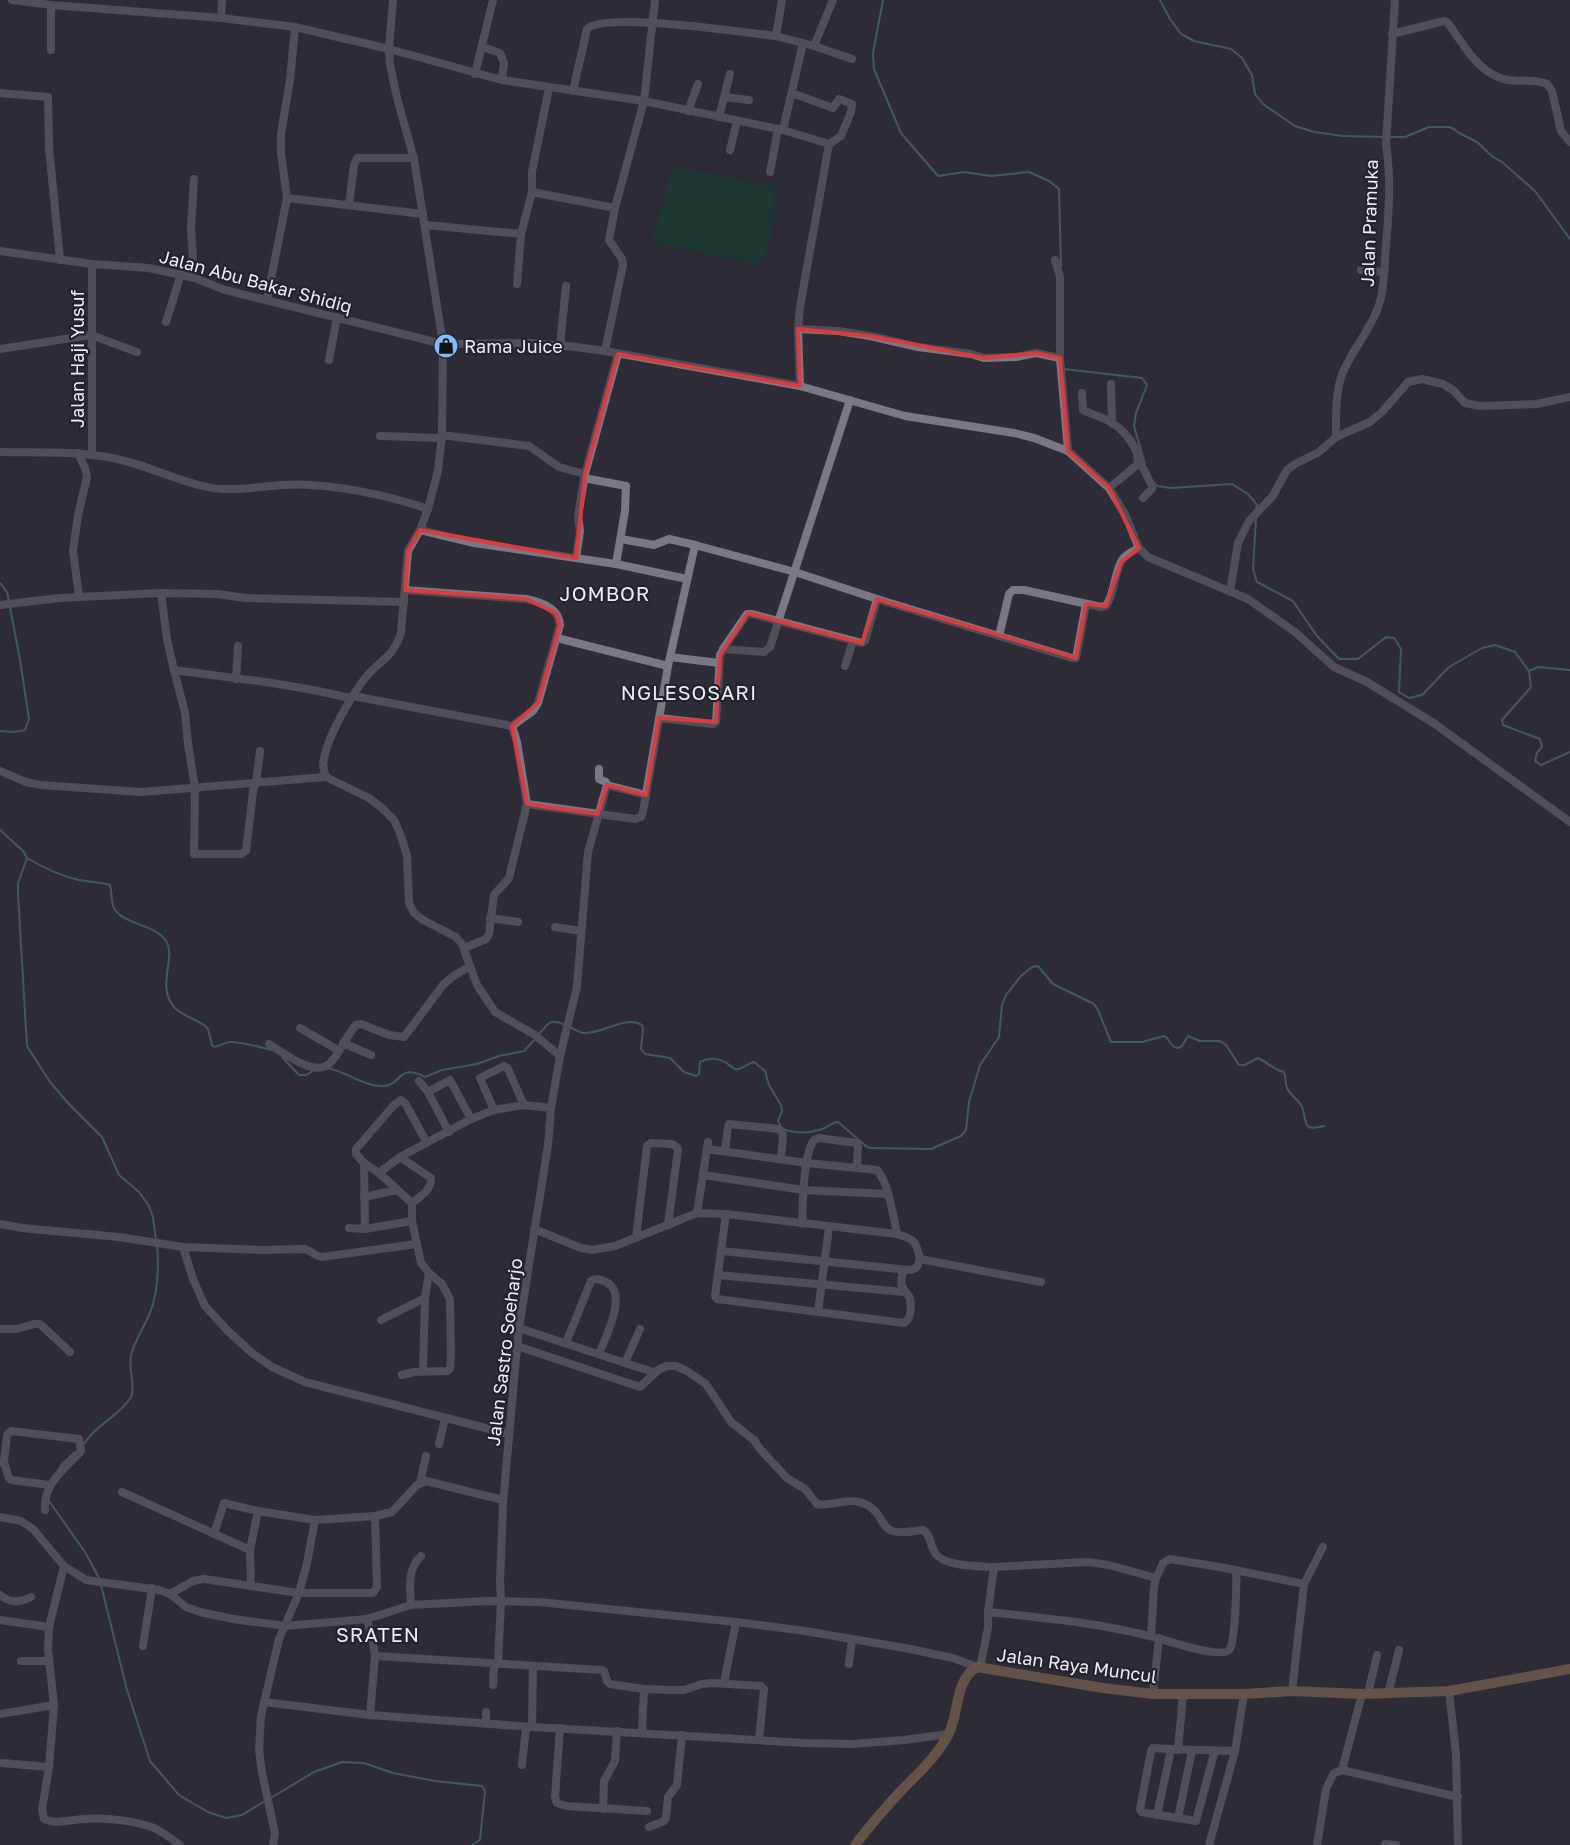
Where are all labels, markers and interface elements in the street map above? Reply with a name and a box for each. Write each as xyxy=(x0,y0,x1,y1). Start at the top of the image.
street label: Jalan Pramuka xyxy=(1356,159,1382,287)
street label: Jalan Abu Bakar Shidiq xyxy=(157,245,355,317)
street label: Jalan Haji Yusuf xyxy=(66,290,88,428)
shop icon: Rama Juice xyxy=(433,333,459,359)
place label: Rama Juice xyxy=(464,335,563,357)
district label: JOMBOR xyxy=(560,581,650,605)
district label: NGLESOSARI xyxy=(621,680,757,704)
street label: Jalan Sastro Soeharjo xyxy=(482,1257,526,1447)
district label: SRATEN xyxy=(336,1622,420,1646)
street label: Jalan Raya Muncul xyxy=(995,1643,1159,1687)

